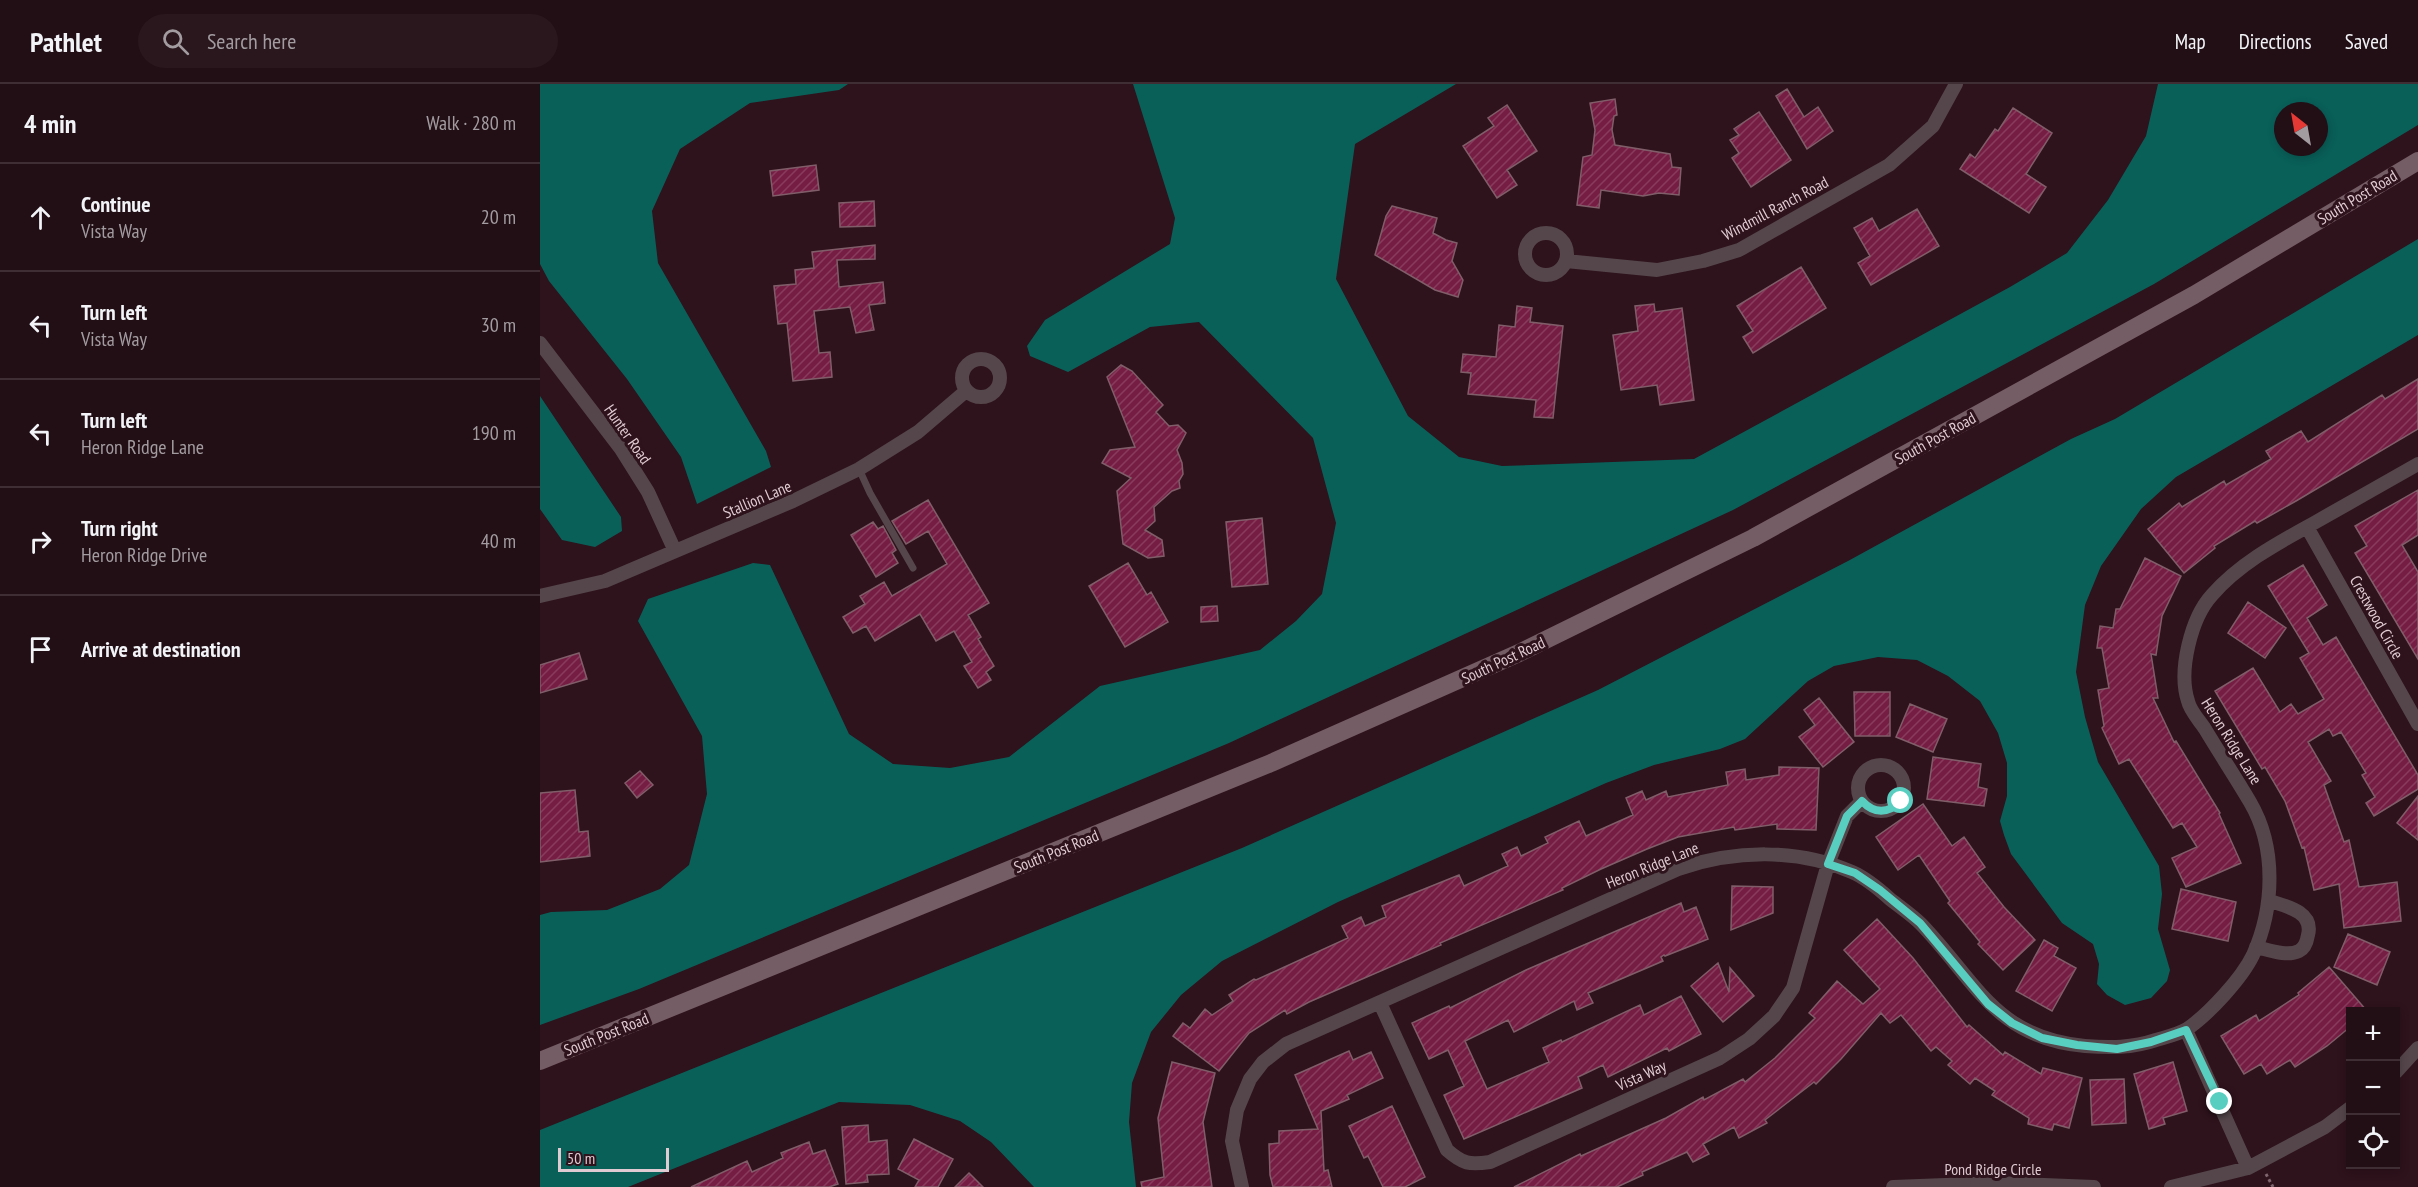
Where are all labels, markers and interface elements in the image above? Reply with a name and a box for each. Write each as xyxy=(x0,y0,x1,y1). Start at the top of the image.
search box xyxy=(138,14,558,68)
text: Pathlet xyxy=(30,23,102,60)
icon: search xyxy=(159,25,192,58)
text: Search here xyxy=(207,27,296,55)
text: Map xyxy=(2175,28,2206,55)
text: Directions xyxy=(2239,28,2312,55)
text: Saved xyxy=(2345,28,2388,55)
north arrow xyxy=(2274,102,2328,156)
text: 4 min xyxy=(24,107,77,140)
text: Walk · 280 m xyxy=(426,110,516,136)
street label: South Post Road xyxy=(2313,165,2401,229)
street label: Windmill Ranch Road xyxy=(1718,172,1832,244)
text: Continue xyxy=(81,190,151,218)
icon: ahead xyxy=(24,201,57,234)
text: 20 m xyxy=(481,204,516,230)
text: Vista Way xyxy=(81,218,147,244)
text: Turn left xyxy=(81,298,147,326)
icon: left xyxy=(24,309,57,342)
text: 30 m xyxy=(481,312,516,338)
text: Vista Way xyxy=(81,326,147,352)
street label: Hunter Road xyxy=(600,400,656,468)
text: Turn left xyxy=(81,406,147,434)
street label: South Post Road xyxy=(1891,407,1979,468)
icon: left xyxy=(24,417,57,450)
text: 190 m xyxy=(472,420,516,446)
text: Heron Ridge Lane xyxy=(81,434,204,460)
street label: Stallion Lane xyxy=(720,476,794,522)
text: Turn right xyxy=(81,514,158,542)
icon: right xyxy=(24,525,57,558)
text: 40 m xyxy=(481,528,516,554)
text: Heron Ridge Drive xyxy=(81,542,207,568)
street label: Crestwood Circle xyxy=(2346,572,2408,662)
street label: South Post Road xyxy=(1458,632,1548,688)
icon: arrive xyxy=(24,633,57,666)
text: Arrive at destination xyxy=(81,635,241,663)
street label: Heron Ridge Lane xyxy=(2197,694,2267,788)
route start xyxy=(1887,787,1913,813)
street label: South Post Road xyxy=(1011,825,1101,877)
street label: Heron Ridge Lane xyxy=(1603,837,1701,893)
map controls xyxy=(2346,1007,2400,1169)
button: + xyxy=(2346,1007,2400,1061)
street label: South Post Road xyxy=(561,1008,651,1060)
street label: Vista Way xyxy=(1612,1055,1669,1095)
button: − xyxy=(2346,1061,2400,1115)
route end xyxy=(2206,1088,2232,1114)
button: locate xyxy=(2346,1115,2400,1169)
scale bar xyxy=(558,1145,669,1172)
text: 50 m xyxy=(567,1148,595,1168)
street label: Pond Ridge Circle xyxy=(1944,1159,2042,1179)

